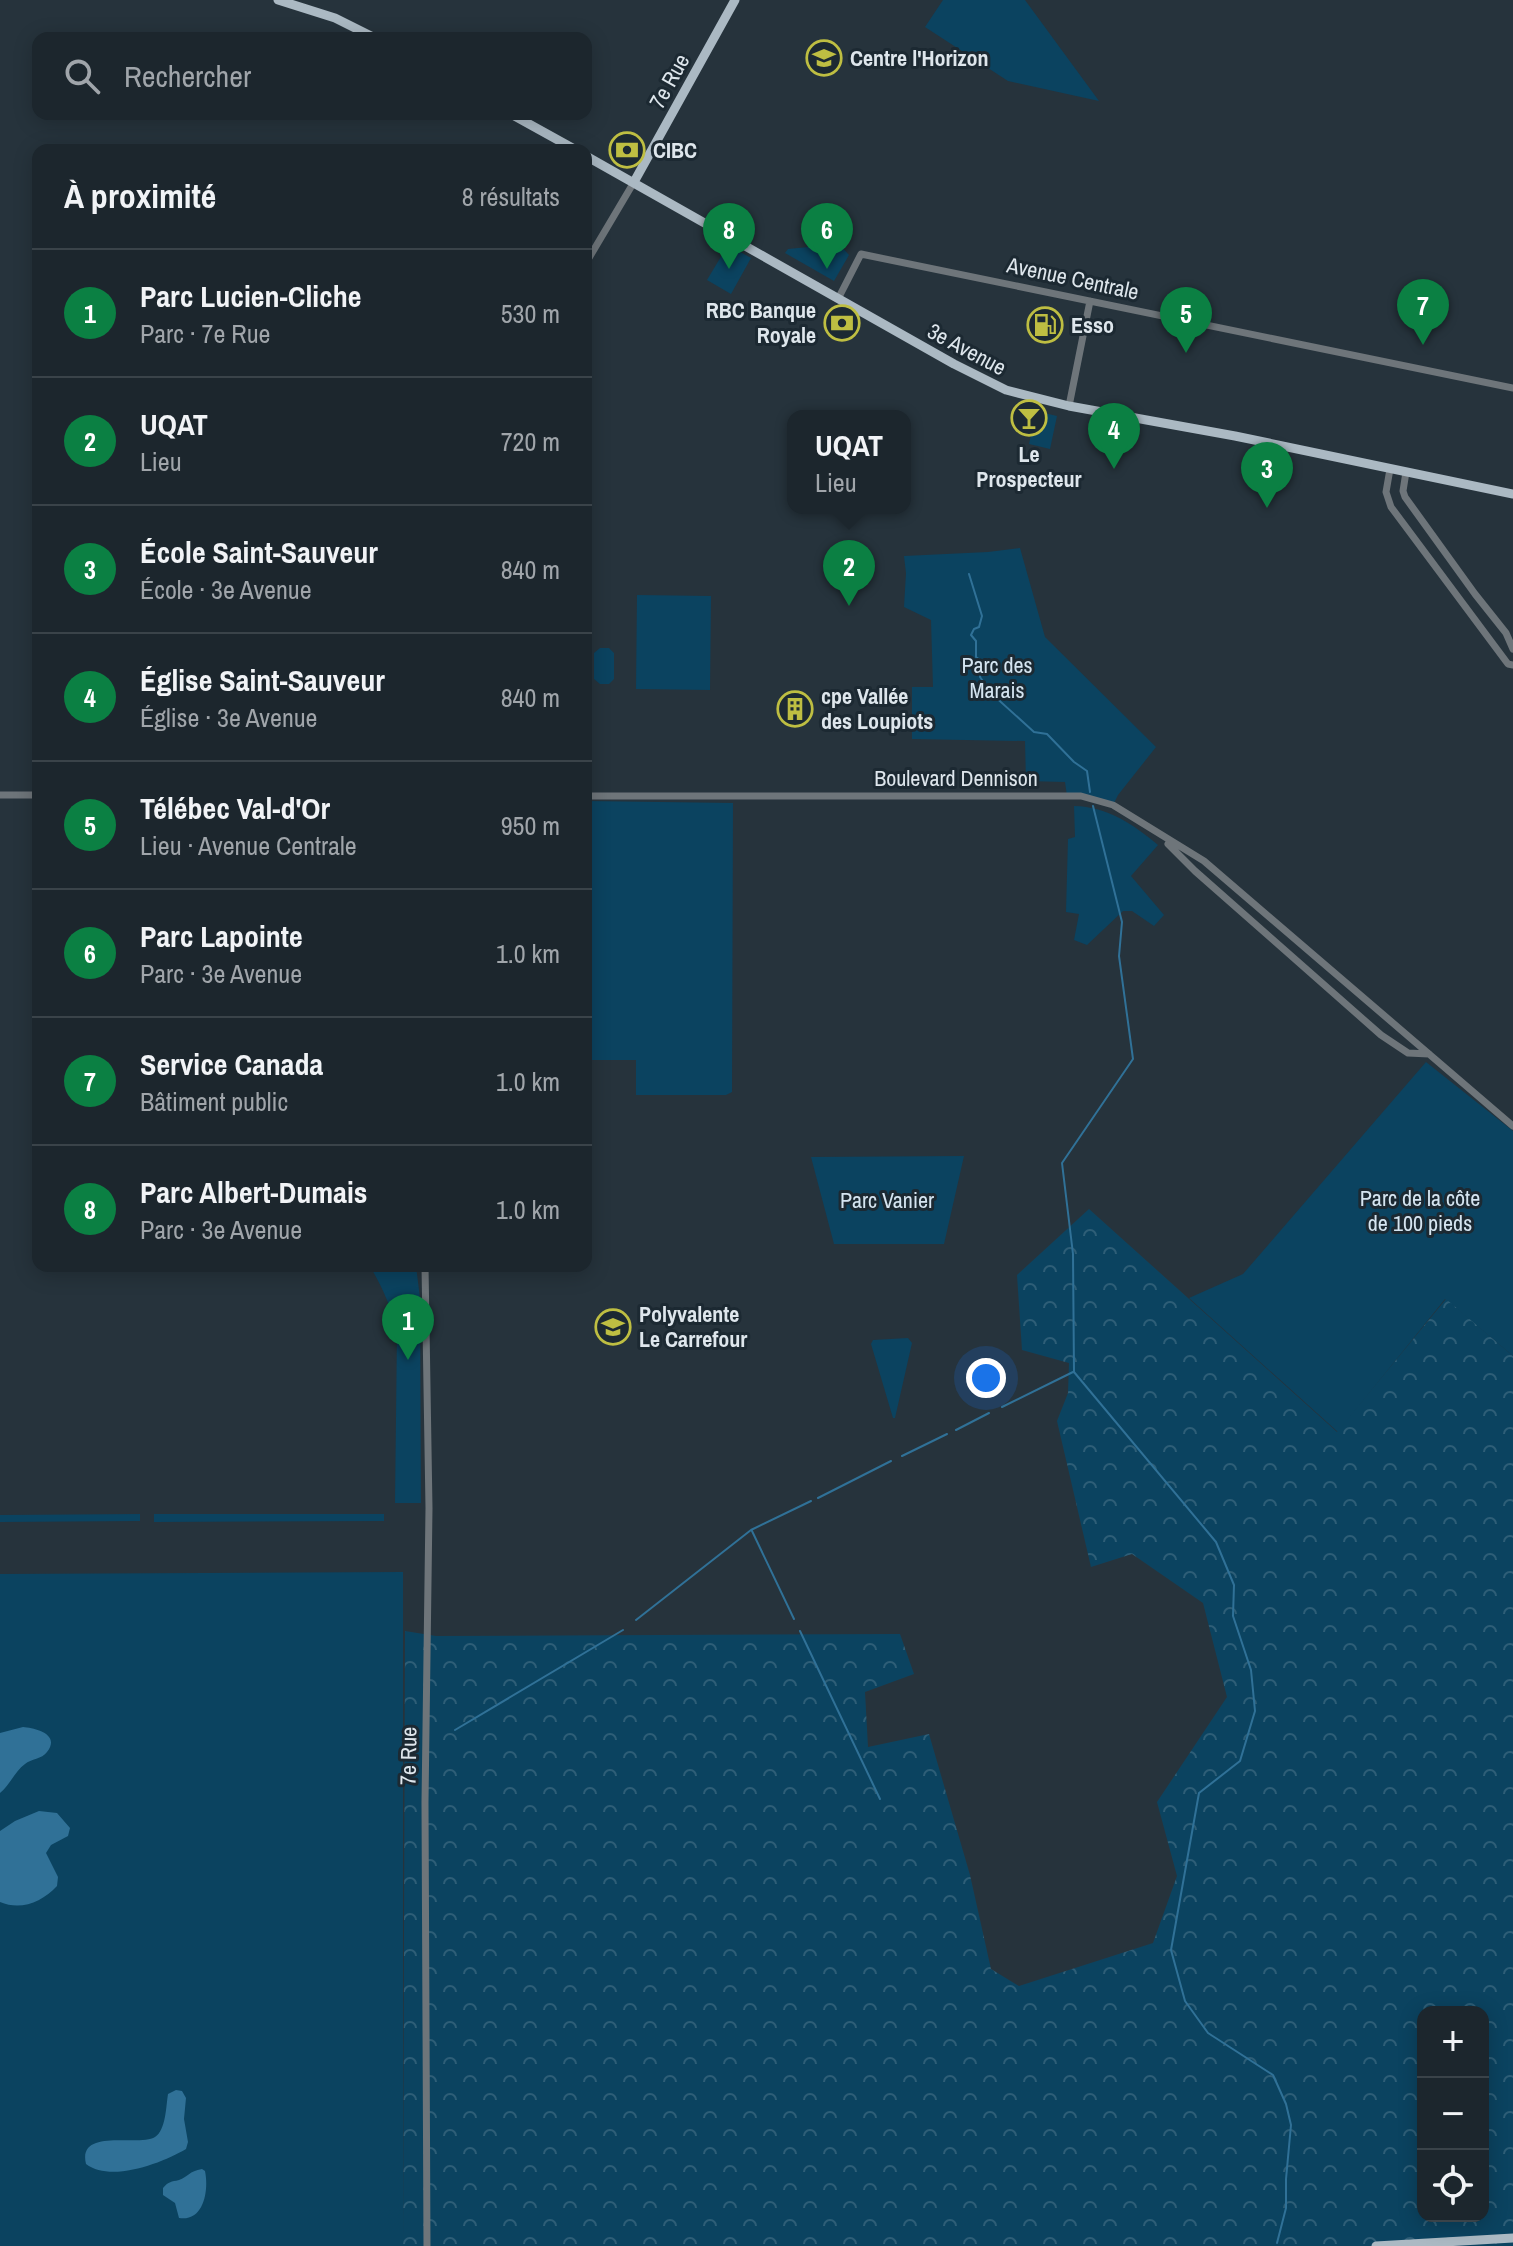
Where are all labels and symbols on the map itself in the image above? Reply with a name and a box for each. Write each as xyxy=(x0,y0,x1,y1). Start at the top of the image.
school or university icon: Centre l'Horizon xyxy=(805,39,843,77)
place label: Centre l'Horizon xyxy=(850,43,989,73)
street label: 7e Rue xyxy=(642,48,696,114)
bank icon: CIBC xyxy=(608,131,646,169)
place label: CIBC xyxy=(653,135,697,165)
pin: 8 xyxy=(703,203,755,269)
pin: 6 xyxy=(801,203,853,269)
street label: Avenue Centrale xyxy=(1003,249,1142,307)
pin: 7 xyxy=(1397,279,1449,345)
pin: 5 xyxy=(1160,287,1212,353)
place label: RBC Banque Royale xyxy=(706,295,816,350)
bank icon: RBC Banque Royale xyxy=(823,304,861,342)
fuel station icon: Esso xyxy=(1026,306,1064,344)
place label: Esso xyxy=(1071,310,1114,340)
street label: 3e Avenue xyxy=(922,316,1012,382)
bar icon: Le Prospecteur xyxy=(1010,399,1048,437)
pin: 4 xyxy=(1088,403,1140,469)
place label: Le Prospecteur xyxy=(976,439,1082,494)
pin: 3 xyxy=(1241,442,1293,508)
pin: 2 xyxy=(823,540,875,606)
park label: Parc des Marais xyxy=(961,650,1033,705)
place label: cpe Vallée des Loupiots xyxy=(821,681,933,736)
building icon: cpe Vallée des Loupiots xyxy=(776,690,814,728)
street label: Boulevard Dennison xyxy=(874,763,1038,793)
park label: Parc de la côte de 100 pieds xyxy=(1360,1183,1480,1238)
park label: Parc Vanier xyxy=(840,1185,934,1215)
pin: 1 xyxy=(382,1294,434,1360)
place label: Polyvalente Le Carrefour xyxy=(639,1299,747,1354)
school or university icon: Polyvalente Le Carrefour xyxy=(594,1308,632,1346)
your location xyxy=(966,1358,1006,1398)
street label: 7e Rue xyxy=(392,1727,424,1785)

